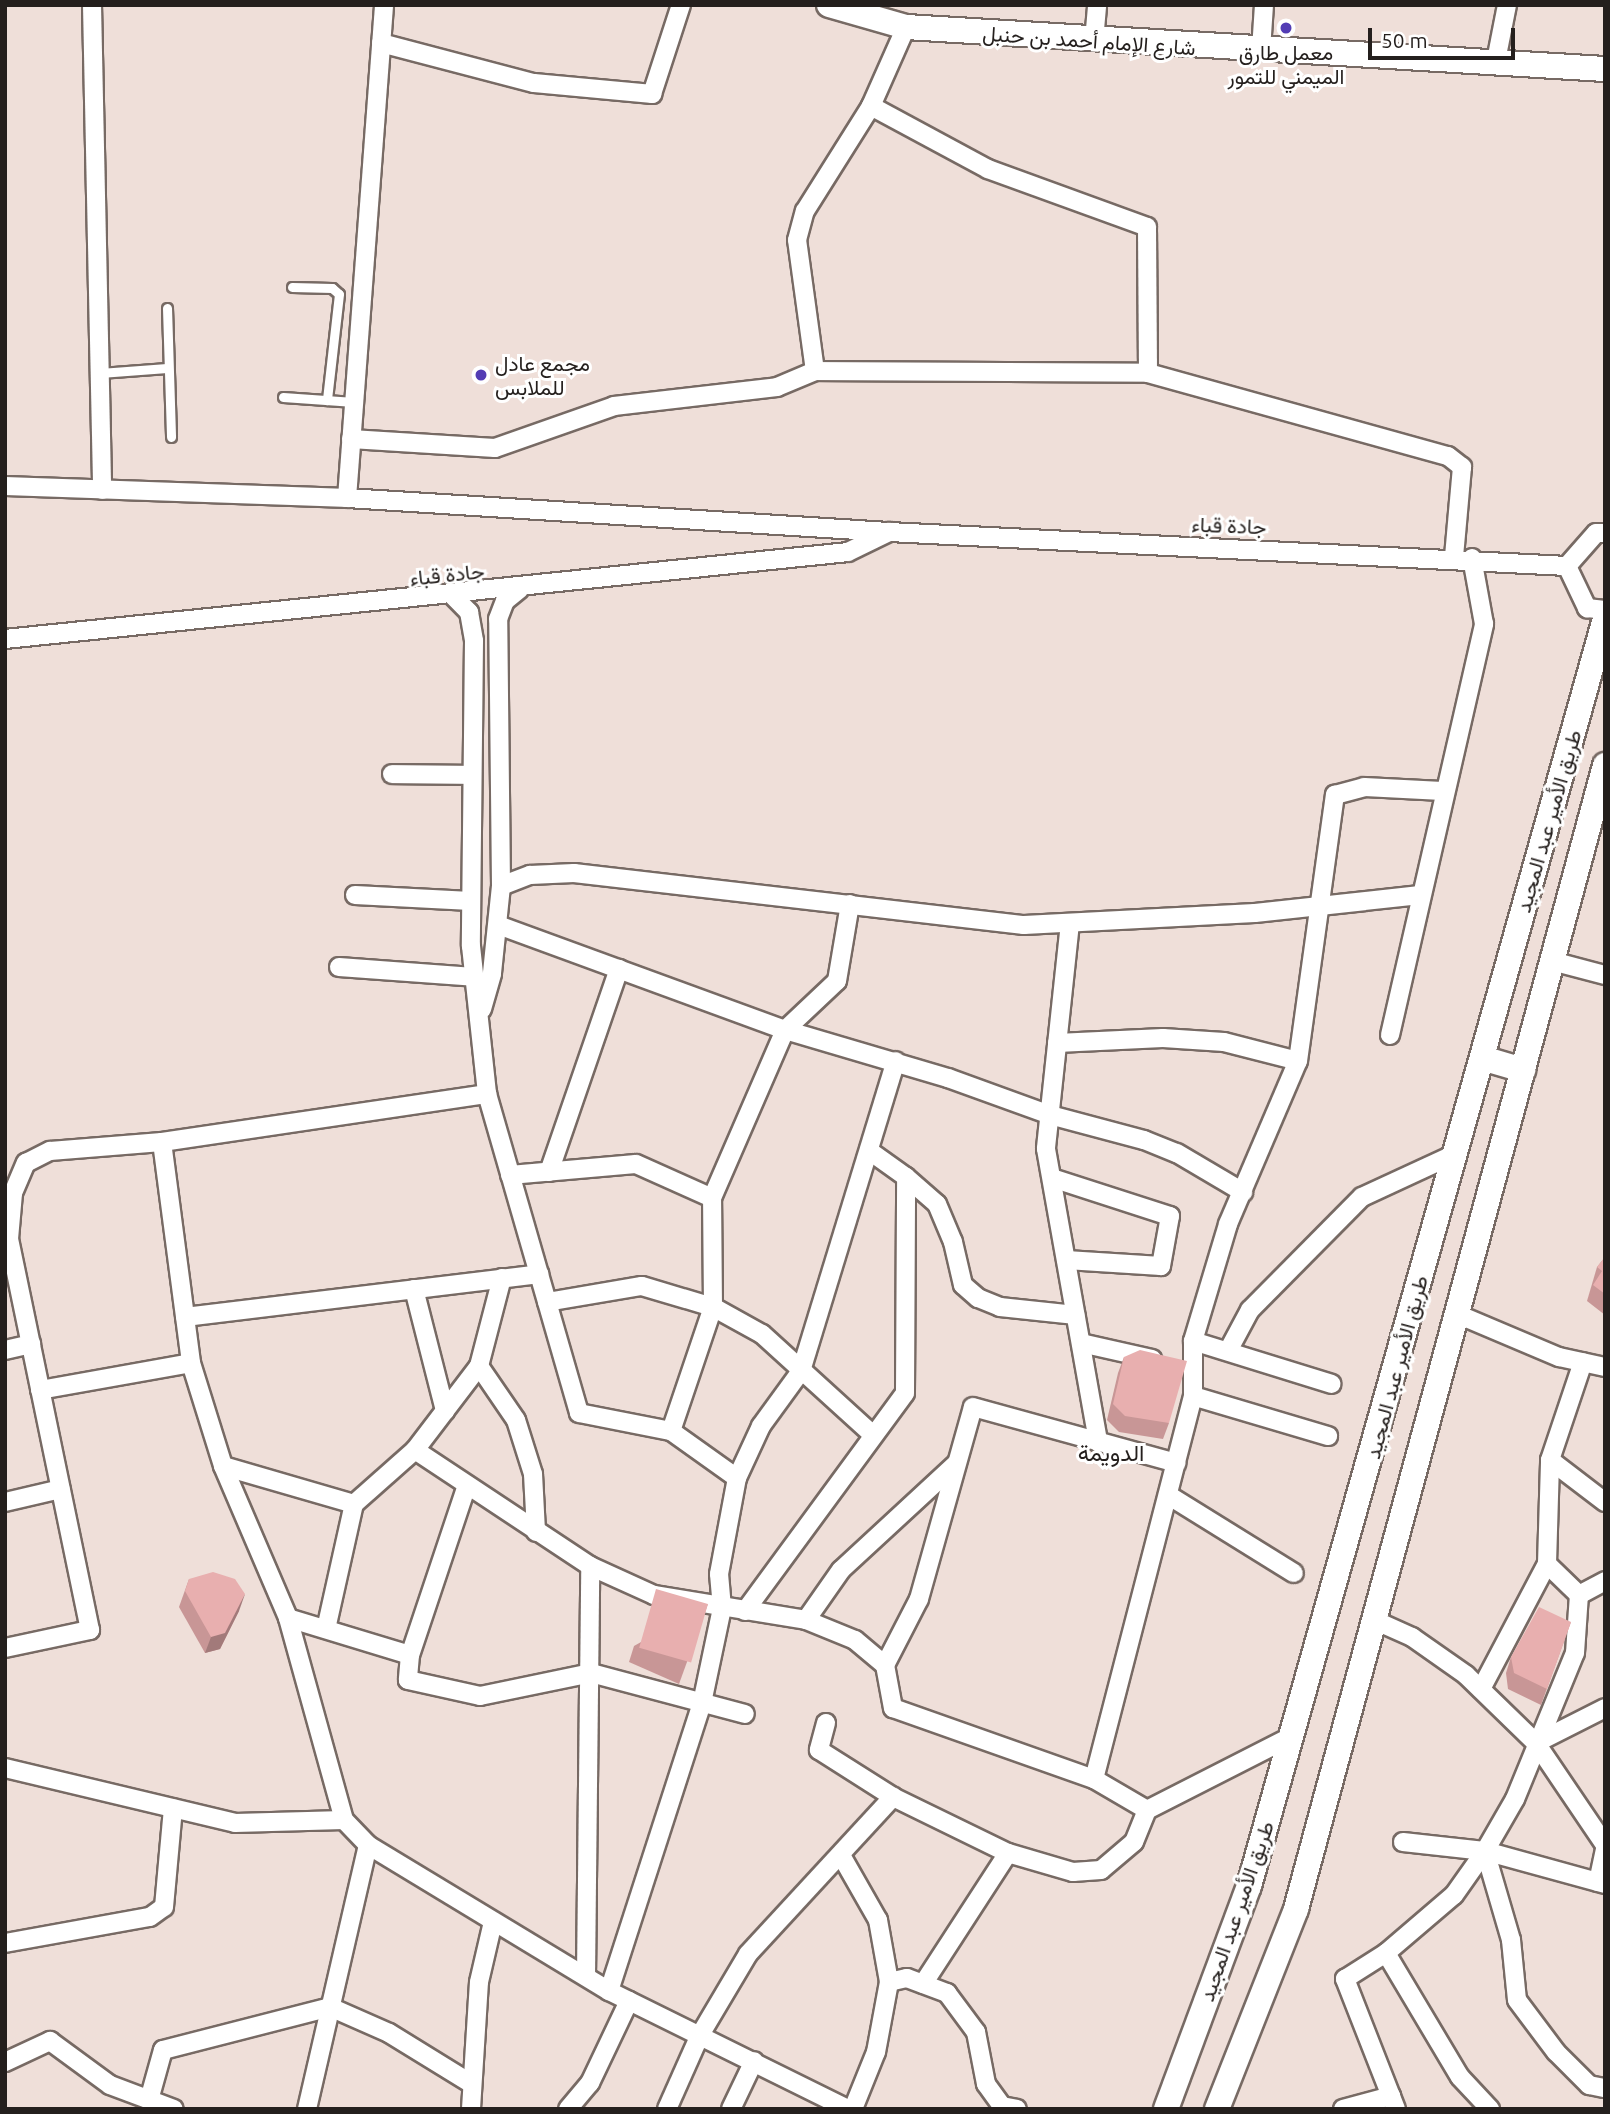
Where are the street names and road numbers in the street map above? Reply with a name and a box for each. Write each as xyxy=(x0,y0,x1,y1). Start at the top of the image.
street label: شارع الإمام أحمد بن حنبل xyxy=(982,20,1196,60)
street label: جادة قباء xyxy=(1191,511,1267,539)
street label: جادة قباء xyxy=(408,558,486,590)
street label: طريق الأمير عبد المجيد xyxy=(1510,727,1586,915)
street label: طريق الأمير عبد المجيد xyxy=(1359,1273,1433,1461)
street label: طريق الأمير عبد المجيد xyxy=(1193,1818,1279,2004)

